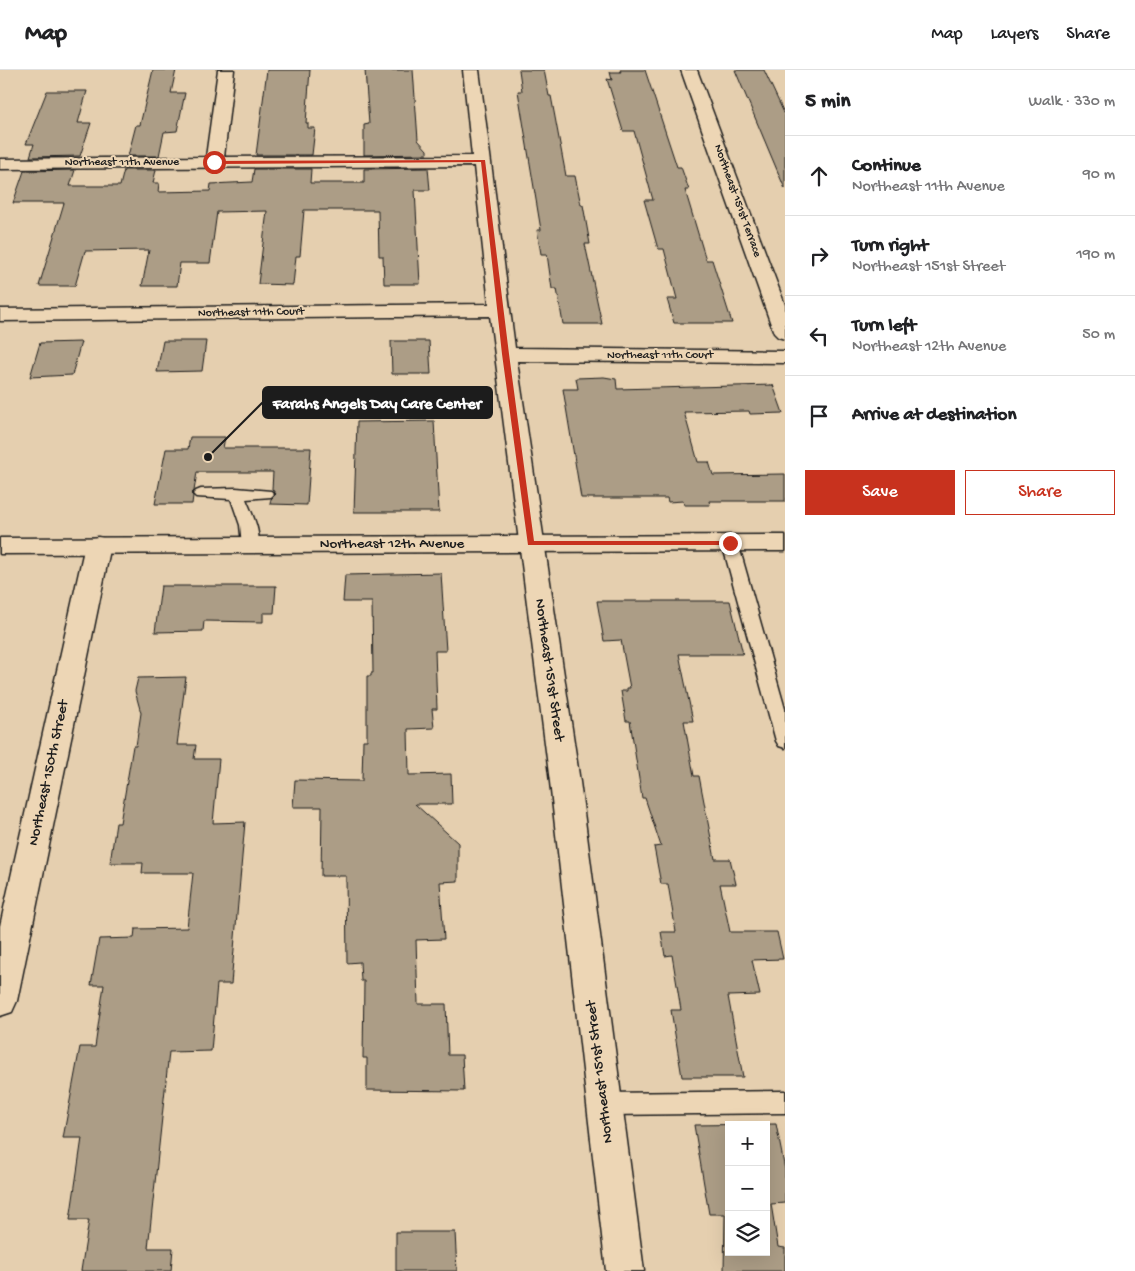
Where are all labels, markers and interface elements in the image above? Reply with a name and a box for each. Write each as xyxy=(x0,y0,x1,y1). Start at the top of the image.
text: Map xyxy=(25,20,67,49)
text: Map xyxy=(931,24,963,45)
text: Layers xyxy=(991,24,1038,45)
text: Share xyxy=(1066,24,1110,45)
text: 5 min xyxy=(805,90,850,115)
text: Walk · 330 m xyxy=(1028,93,1115,112)
street label: Northeast 151st Terrace xyxy=(710,143,764,260)
route start xyxy=(203,151,226,174)
text: Continue xyxy=(852,155,921,178)
street label: Northeast 11th Avenue xyxy=(65,156,180,170)
icon: ahead xyxy=(805,162,833,190)
text: 90 m xyxy=(1083,166,1115,185)
text: Northeast 11th Avenue xyxy=(852,178,1005,197)
text: Turn right xyxy=(852,235,928,258)
icon: right xyxy=(805,242,833,270)
text: 190 m xyxy=(1076,246,1115,265)
text: Northeast 151st Street xyxy=(852,258,1005,277)
street label: Northeast 11th Court xyxy=(198,305,305,321)
text: Turn left xyxy=(852,315,916,338)
icon: left xyxy=(805,322,833,350)
text: 50 m xyxy=(1082,326,1115,345)
text: Northeast 12th Avenue xyxy=(852,338,1006,357)
street label: Northeast 11th Court xyxy=(607,349,714,363)
callout: Farahs Angels Day Care Center xyxy=(263,387,492,418)
text: Farahs Angels Day Care Center xyxy=(272,396,484,415)
icon: arrive xyxy=(805,402,833,430)
text: Arrive at destination xyxy=(852,404,1016,427)
button: Save xyxy=(805,470,955,515)
button: Share xyxy=(965,470,1115,515)
route end xyxy=(719,532,742,555)
street label: Northeast 12th Avenue xyxy=(320,535,465,553)
street label: Northeast 151st Street xyxy=(530,598,568,744)
street label: Northeast 150th Street xyxy=(25,697,74,848)
street label: Northeast 151st Street xyxy=(582,998,618,1144)
map controls xyxy=(725,1121,770,1256)
button: + xyxy=(725,1121,770,1166)
button: − xyxy=(725,1166,770,1211)
button: layers xyxy=(725,1211,770,1256)

